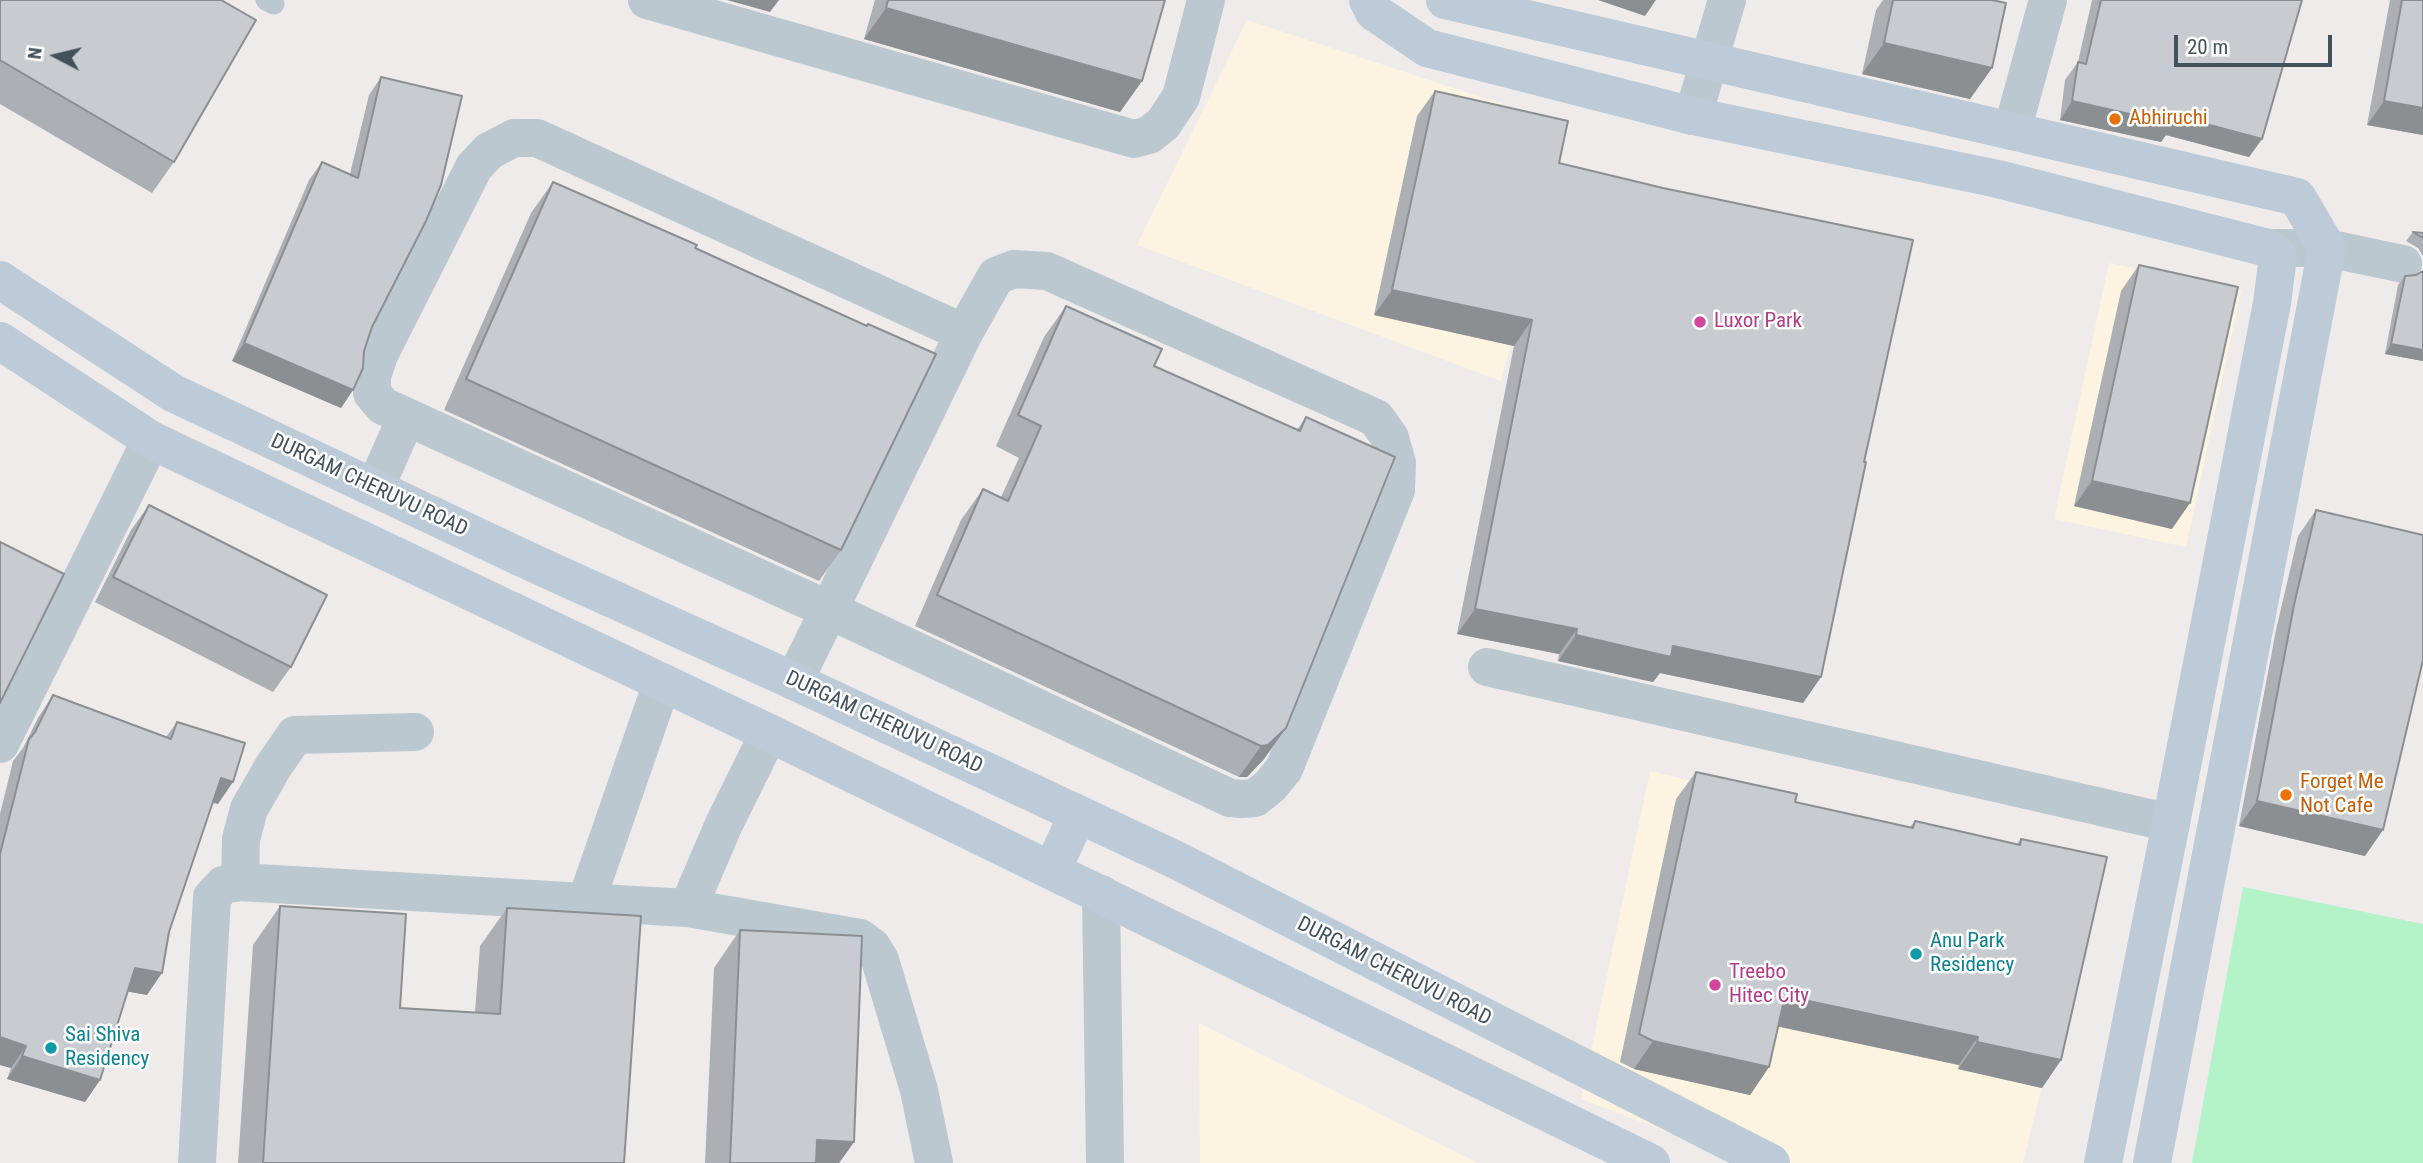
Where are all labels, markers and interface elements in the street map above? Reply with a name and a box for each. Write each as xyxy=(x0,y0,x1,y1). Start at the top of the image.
north arrow xyxy=(21,21,91,91)
scale bar xyxy=(2178,21,2336,65)
text: 20 m xyxy=(2187,35,2228,59)
text: N xyxy=(23,46,47,61)
place label: Abhiruchi xyxy=(2129,106,2208,132)
marker: Abhiruchi xyxy=(2107,111,2123,127)
place label: Luxor Park xyxy=(1714,309,1802,335)
marker: Luxor Park xyxy=(1692,314,1708,330)
street label: DURGAM CHERUVU ROAD xyxy=(266,429,472,543)
street label: DURGAM CHERUVU ROAD xyxy=(781,666,987,780)
place label: Forget Me Not Cafe xyxy=(2300,770,2384,820)
marker: Forget Me Not Cafe xyxy=(2278,787,2294,803)
street label: DURGAM CHERUVU ROAD xyxy=(1293,912,1495,1032)
place label: Anu Park Residency xyxy=(1930,929,2014,979)
marker: Anu Park Residency xyxy=(1908,946,1924,962)
place label: Treebo Hitec City xyxy=(1729,960,1809,1010)
marker: Treebo Hitec City xyxy=(1707,977,1723,993)
place label: Sai Shiva Residency xyxy=(65,1023,149,1073)
marker: Sai Shiva Residency xyxy=(43,1040,59,1056)

